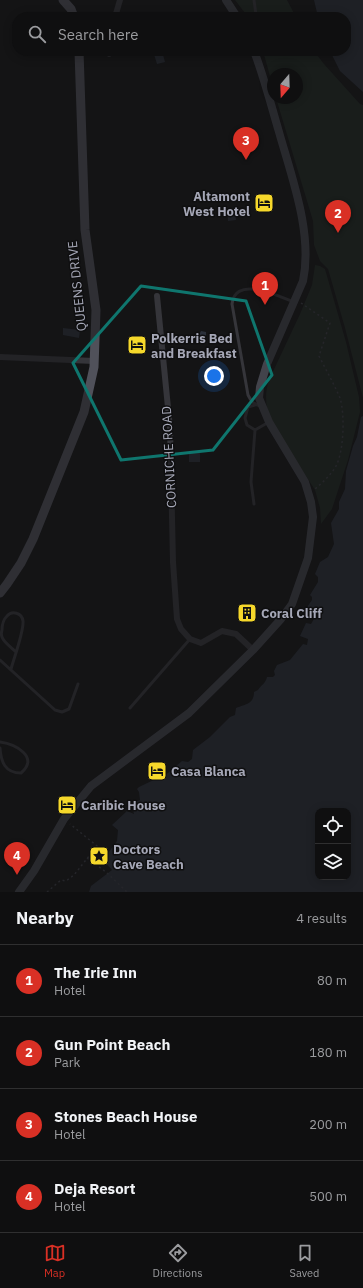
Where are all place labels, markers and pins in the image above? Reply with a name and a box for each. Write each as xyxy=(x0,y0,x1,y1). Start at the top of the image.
pin: 3 xyxy=(233,127,259,160)
place label: Altamont West Hotel xyxy=(183,188,250,220)
hotel icon: Altamont West Hotel xyxy=(253,192,275,214)
pin: 2 xyxy=(325,200,351,233)
pin: 1 xyxy=(252,272,278,305)
place label: Polkerris Bed and Breakfast xyxy=(151,330,237,362)
hotel icon: Polkerris Bed and Breakfast xyxy=(126,334,148,356)
building icon: Coral Cliff xyxy=(236,602,258,624)
place label: Coral Cliff xyxy=(261,605,322,622)
hotel icon: Casa Blanca xyxy=(146,760,168,782)
place label: Casa Blanca xyxy=(171,763,246,780)
hotel icon: Caribic House xyxy=(56,794,78,816)
place label: Caribic House xyxy=(81,797,166,814)
place label: Doctors Cave Beach xyxy=(113,841,184,873)
pin: 4 xyxy=(4,842,30,875)
place icon: Doctors Cave Beach xyxy=(88,845,110,867)

